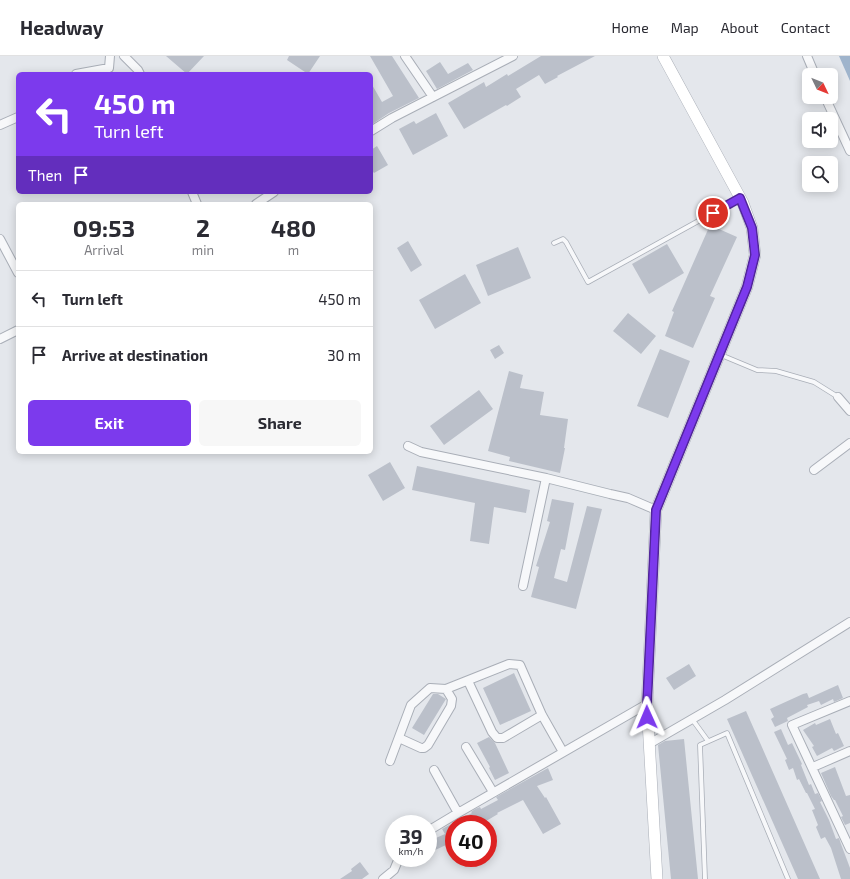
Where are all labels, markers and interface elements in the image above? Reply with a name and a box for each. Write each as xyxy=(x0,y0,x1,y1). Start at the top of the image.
text: Headway xyxy=(20,16,104,39)
text: Home xyxy=(612,19,649,36)
text: Map xyxy=(671,19,699,36)
text: About xyxy=(721,19,759,36)
text: Contact xyxy=(781,19,830,36)
north arrow xyxy=(802,68,838,104)
map controls xyxy=(802,68,838,192)
text: 450 m xyxy=(94,86,176,120)
icon: left xyxy=(28,88,80,140)
button: sound xyxy=(802,112,838,148)
text: Turn left xyxy=(94,120,164,142)
button: search xyxy=(802,156,838,192)
icon: arrive xyxy=(70,164,92,186)
text: Then xyxy=(28,166,62,184)
pin xyxy=(696,196,730,230)
icon: arrive xyxy=(702,202,724,224)
text: 09:53 xyxy=(73,213,135,242)
text: 2 xyxy=(196,213,210,242)
text: 480 xyxy=(271,213,316,242)
text: Arrival xyxy=(84,242,124,258)
text: min xyxy=(192,242,214,258)
text: m xyxy=(288,242,299,258)
icon: left xyxy=(28,288,50,310)
text: Turn left xyxy=(62,290,123,308)
text: 450 m xyxy=(318,290,361,308)
icon: arrive xyxy=(28,344,50,366)
text: Arrive at destination xyxy=(62,346,208,364)
text: 30 m xyxy=(327,346,361,364)
button: Exit xyxy=(28,400,191,446)
button: Share xyxy=(199,400,361,446)
position arrow xyxy=(626,696,668,738)
speed limit sign: 40 xyxy=(445,815,497,867)
text: 39 xyxy=(399,824,423,848)
text: km/h xyxy=(399,845,423,857)

